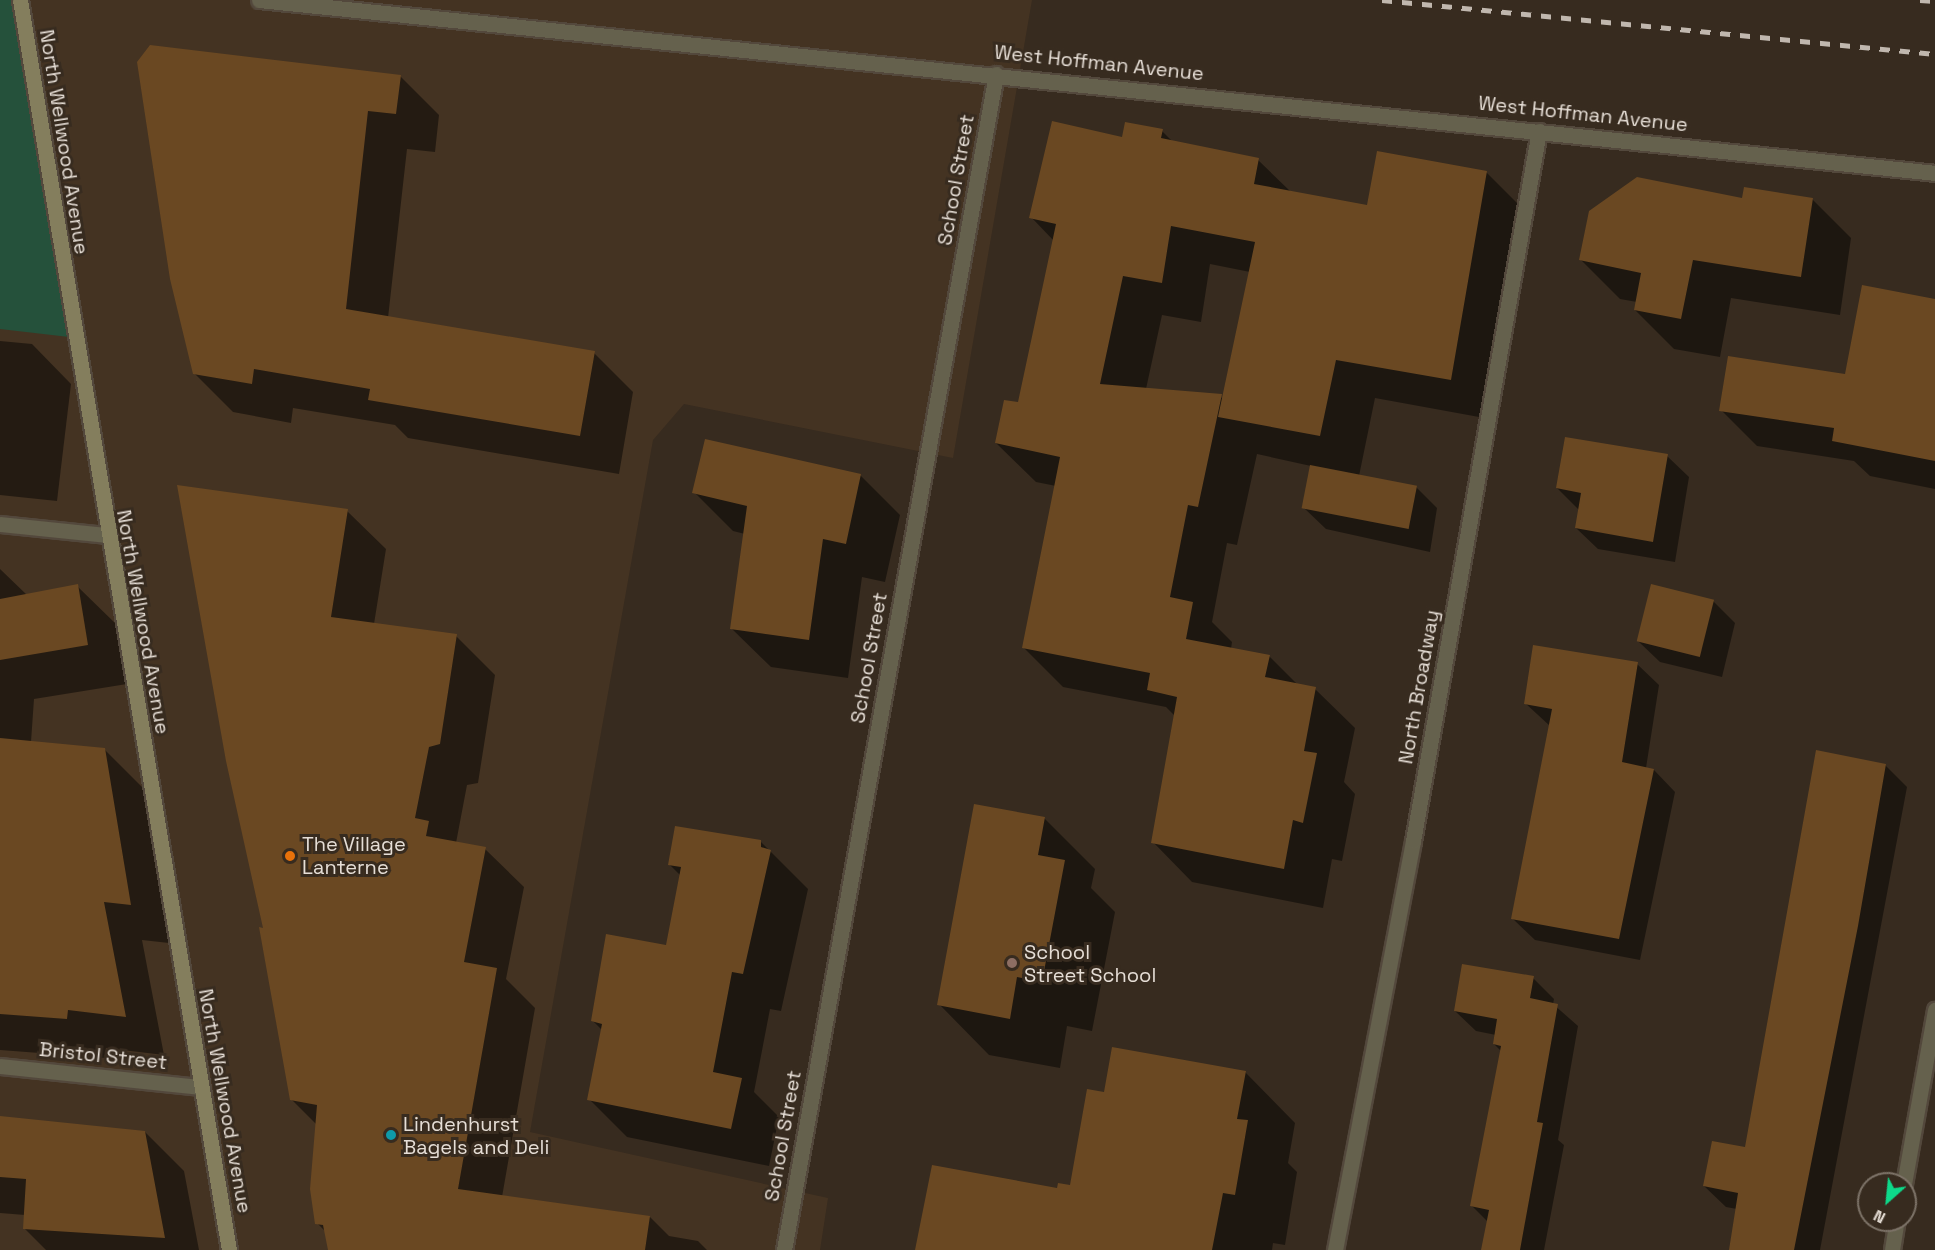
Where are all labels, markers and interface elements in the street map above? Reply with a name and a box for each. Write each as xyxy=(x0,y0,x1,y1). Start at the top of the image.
street label: North Wellwood Avenue xyxy=(34,28,94,256)
street label: West Hoffman Avenue xyxy=(993,40,1205,86)
street label: West Hoffman Avenue xyxy=(1477,91,1689,137)
street label: School Street xyxy=(933,113,979,247)
street label: North Wellwood Avenue xyxy=(111,508,175,736)
street label: School Street xyxy=(846,591,892,725)
street label: North Broadway xyxy=(1394,608,1444,766)
place label: The Village Lanterne xyxy=(302,832,406,879)
marker: The Village Lanterne xyxy=(283,849,297,863)
place label: School Street School xyxy=(1024,940,1156,987)
marker: School Street School xyxy=(1005,956,1019,970)
street label: North Wellwood Avenue xyxy=(193,987,257,1215)
street label: Bristol Street xyxy=(38,1037,168,1075)
street label: School Street xyxy=(760,1069,806,1203)
place label: Lindenhurst Bagels and Deli xyxy=(403,1112,549,1159)
marker: Lindenhurst Bagels and Deli xyxy=(384,1128,398,1142)
north arrow xyxy=(1857,1172,1917,1232)
text: N xyxy=(1870,1205,1889,1228)

